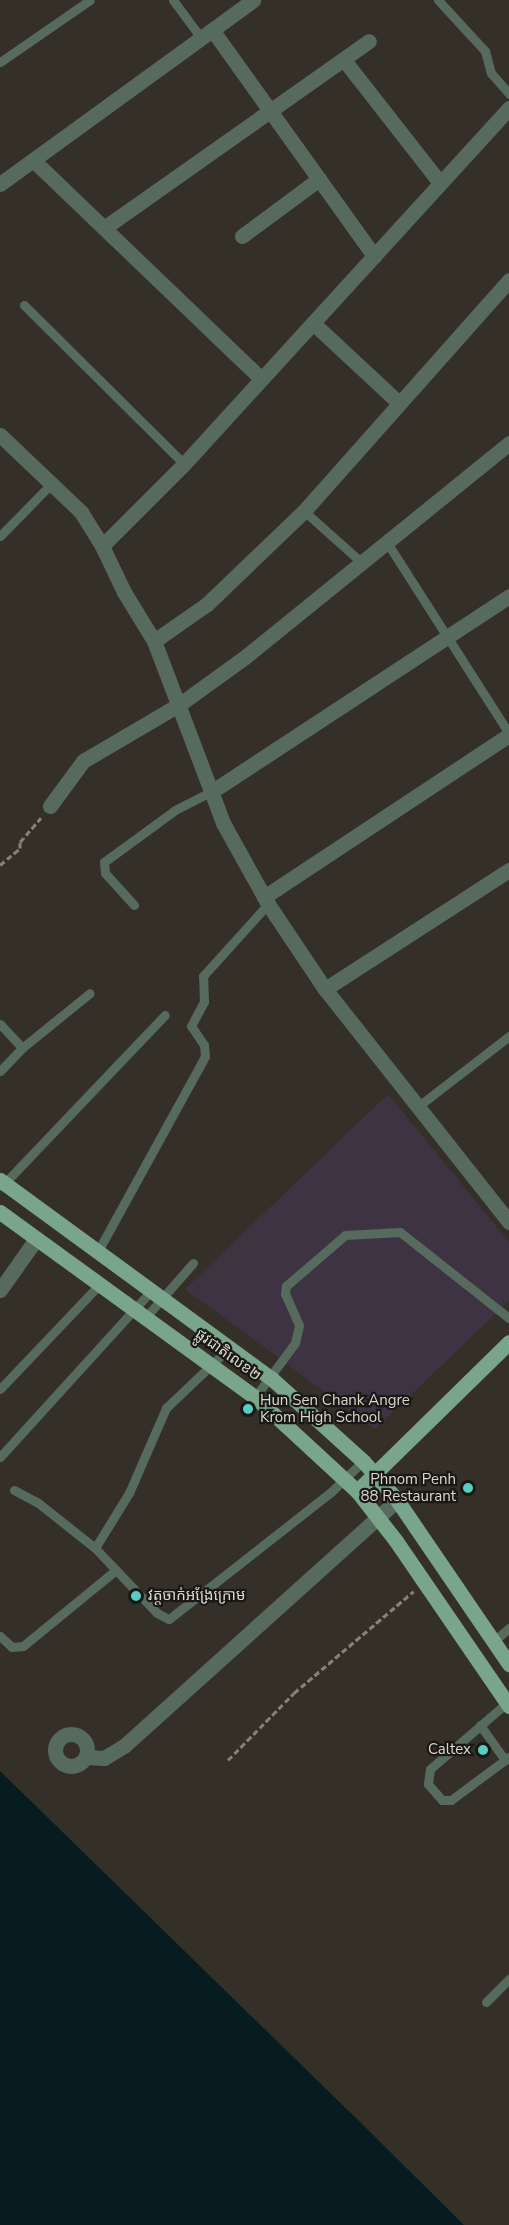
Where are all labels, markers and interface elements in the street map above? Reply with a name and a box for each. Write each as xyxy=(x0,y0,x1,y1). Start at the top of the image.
street label: ផ្លូវជាតិលេខ២ xyxy=(192,1325,264,1385)
place label: Hun Sen Chank Angre Krom High School xyxy=(260,1391,410,1426)
marker: Hun Sen Chank Angre Krom High School xyxy=(241,1402,255,1416)
place label: Phnom Penh 88 Restaurant xyxy=(361,1470,456,1505)
marker: Phnom Penh 88 Restaurant xyxy=(461,1481,475,1495)
place label: វត្តចាក់អង្រែក្រោម xyxy=(148,1587,245,1605)
marker: វត្តចាក់អង្រែក្រោម xyxy=(129,1589,143,1603)
place label: Caltex xyxy=(428,1741,471,1759)
marker: Caltex xyxy=(476,1743,490,1757)

